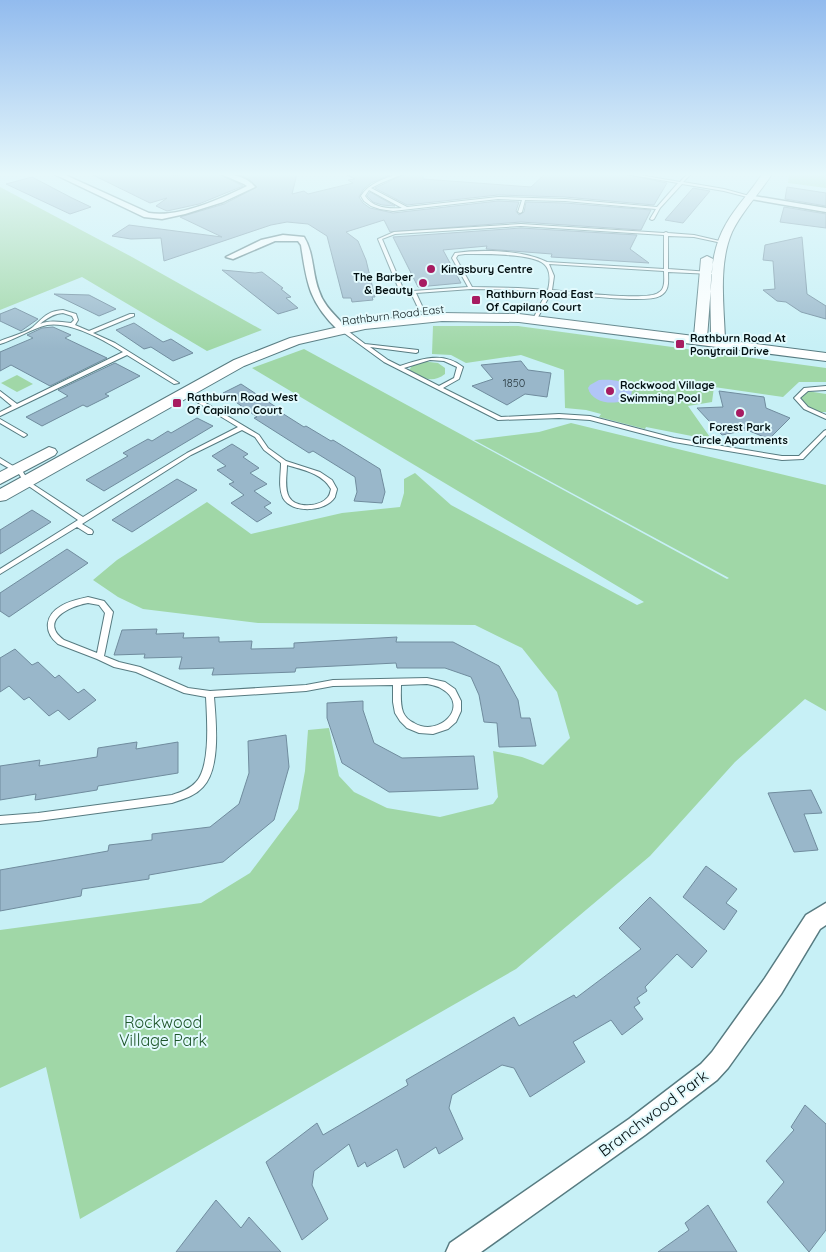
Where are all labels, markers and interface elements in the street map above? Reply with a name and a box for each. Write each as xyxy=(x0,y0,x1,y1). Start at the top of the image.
place label: Kingsbury Centre xyxy=(441,262,533,276)
marker: Kingsbury Centre xyxy=(425,263,437,275)
place label: The Barber & Beauty xyxy=(353,270,413,297)
marker: The Barber & Beauty xyxy=(417,277,429,289)
place label: Rathburn Road East Of Capilano Court xyxy=(486,287,594,314)
marker: Rathburn Road East Of Capilano Court xyxy=(470,294,482,306)
street label: Rathburn Road East xyxy=(341,302,445,328)
place label: Rathburn Road At Ponytrail Drive xyxy=(690,331,786,358)
marker: Rathburn Road At Ponytrail Drive xyxy=(674,338,686,350)
house number: 1850 xyxy=(503,376,525,390)
place label: Rockwood Village Swimming Pool xyxy=(620,378,715,405)
marker: Rockwood Village Swimming Pool xyxy=(604,385,616,397)
place label: Rathburn Road West Of Capilano Court xyxy=(187,390,298,417)
marker: Rathburn Road West Of Capilano Court xyxy=(171,397,183,409)
marker: Forest Park Circle Apartments xyxy=(734,407,746,419)
place label: Forest Park Circle Apartments xyxy=(692,420,788,447)
park label: Rockwood Village Park xyxy=(119,1012,207,1050)
street label: Branchwood Park xyxy=(594,1065,712,1161)

